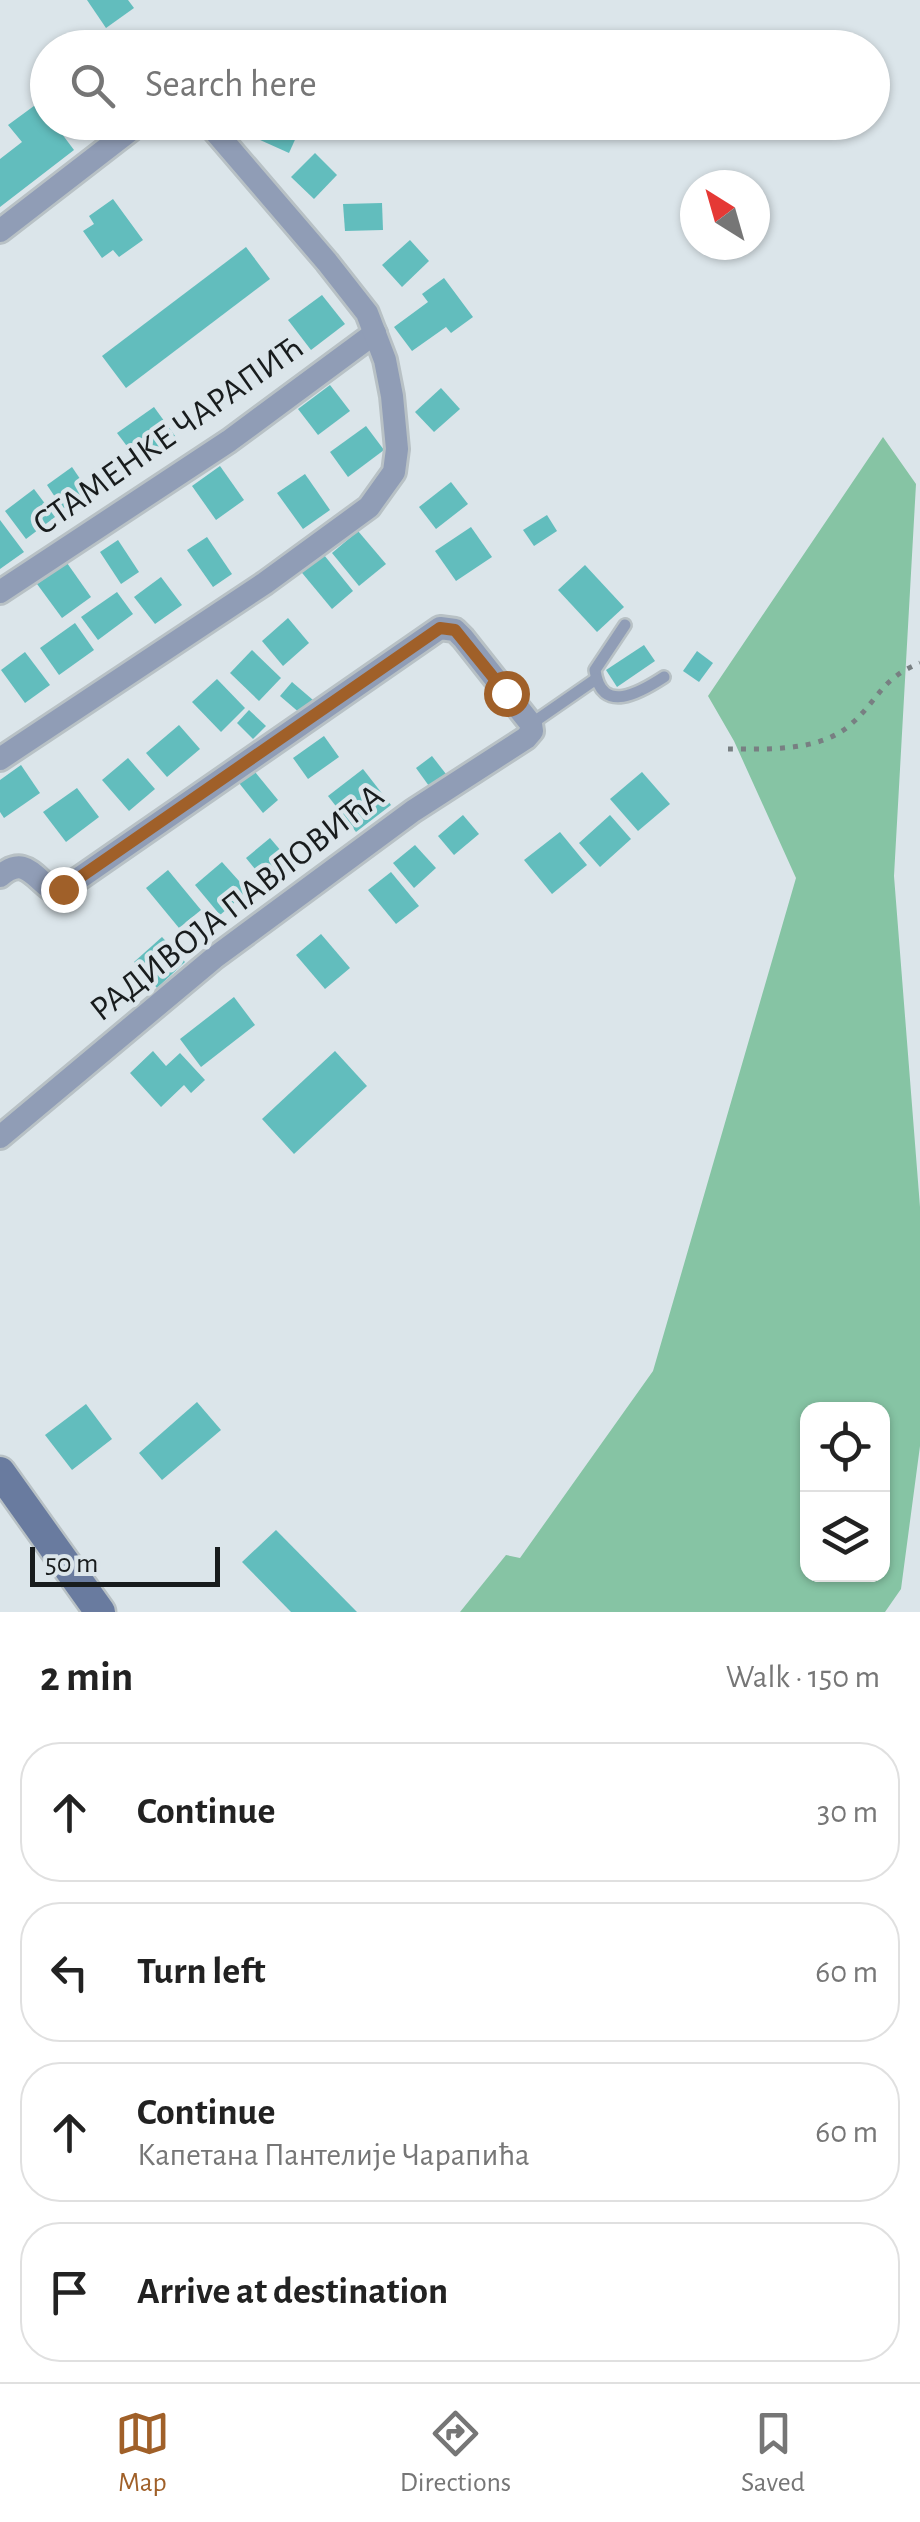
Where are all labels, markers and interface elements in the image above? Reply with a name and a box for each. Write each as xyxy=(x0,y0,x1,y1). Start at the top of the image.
search box xyxy=(30,30,890,140)
icon: search xyxy=(65,58,120,113)
text: Search here xyxy=(145,66,317,104)
north arrow xyxy=(680,170,770,260)
street label: СТАМЕНКЕ ЧАРАПИЋ xyxy=(27,330,309,542)
route start xyxy=(484,671,530,717)
street label: РАДИВОЈА ПАВЛОВИЋА xyxy=(84,778,390,1028)
route end xyxy=(41,867,87,913)
map controls xyxy=(800,1402,890,1582)
button: locate xyxy=(800,1402,890,1492)
button: layers xyxy=(800,1492,890,1582)
scale bar xyxy=(30,1542,220,1586)
text: 50 m xyxy=(45,1550,99,1578)
text: 2 min xyxy=(40,1656,133,1698)
text: Walk · 150 m xyxy=(726,1661,880,1693)
icon: ahead xyxy=(42,1785,97,1840)
text: Continue xyxy=(137,1793,275,1831)
text: 30 m xyxy=(817,1796,878,1828)
icon: left xyxy=(42,1945,97,2000)
text: Turn left xyxy=(137,1953,265,1991)
text: 60 m xyxy=(815,1956,878,1988)
text: Continue xyxy=(137,2094,275,2132)
icon: ahead xyxy=(42,2105,97,2160)
text: 60 m xyxy=(815,2116,878,2148)
text: Капетана Пантелије Чарапића xyxy=(137,2139,530,2171)
icon: arrive xyxy=(42,2265,97,2320)
text: Arrive at destination xyxy=(137,2273,448,2311)
tab: Map xyxy=(115,2406,170,2500)
tab: Directions xyxy=(400,2406,511,2500)
tab: Saved xyxy=(741,2406,805,2500)

